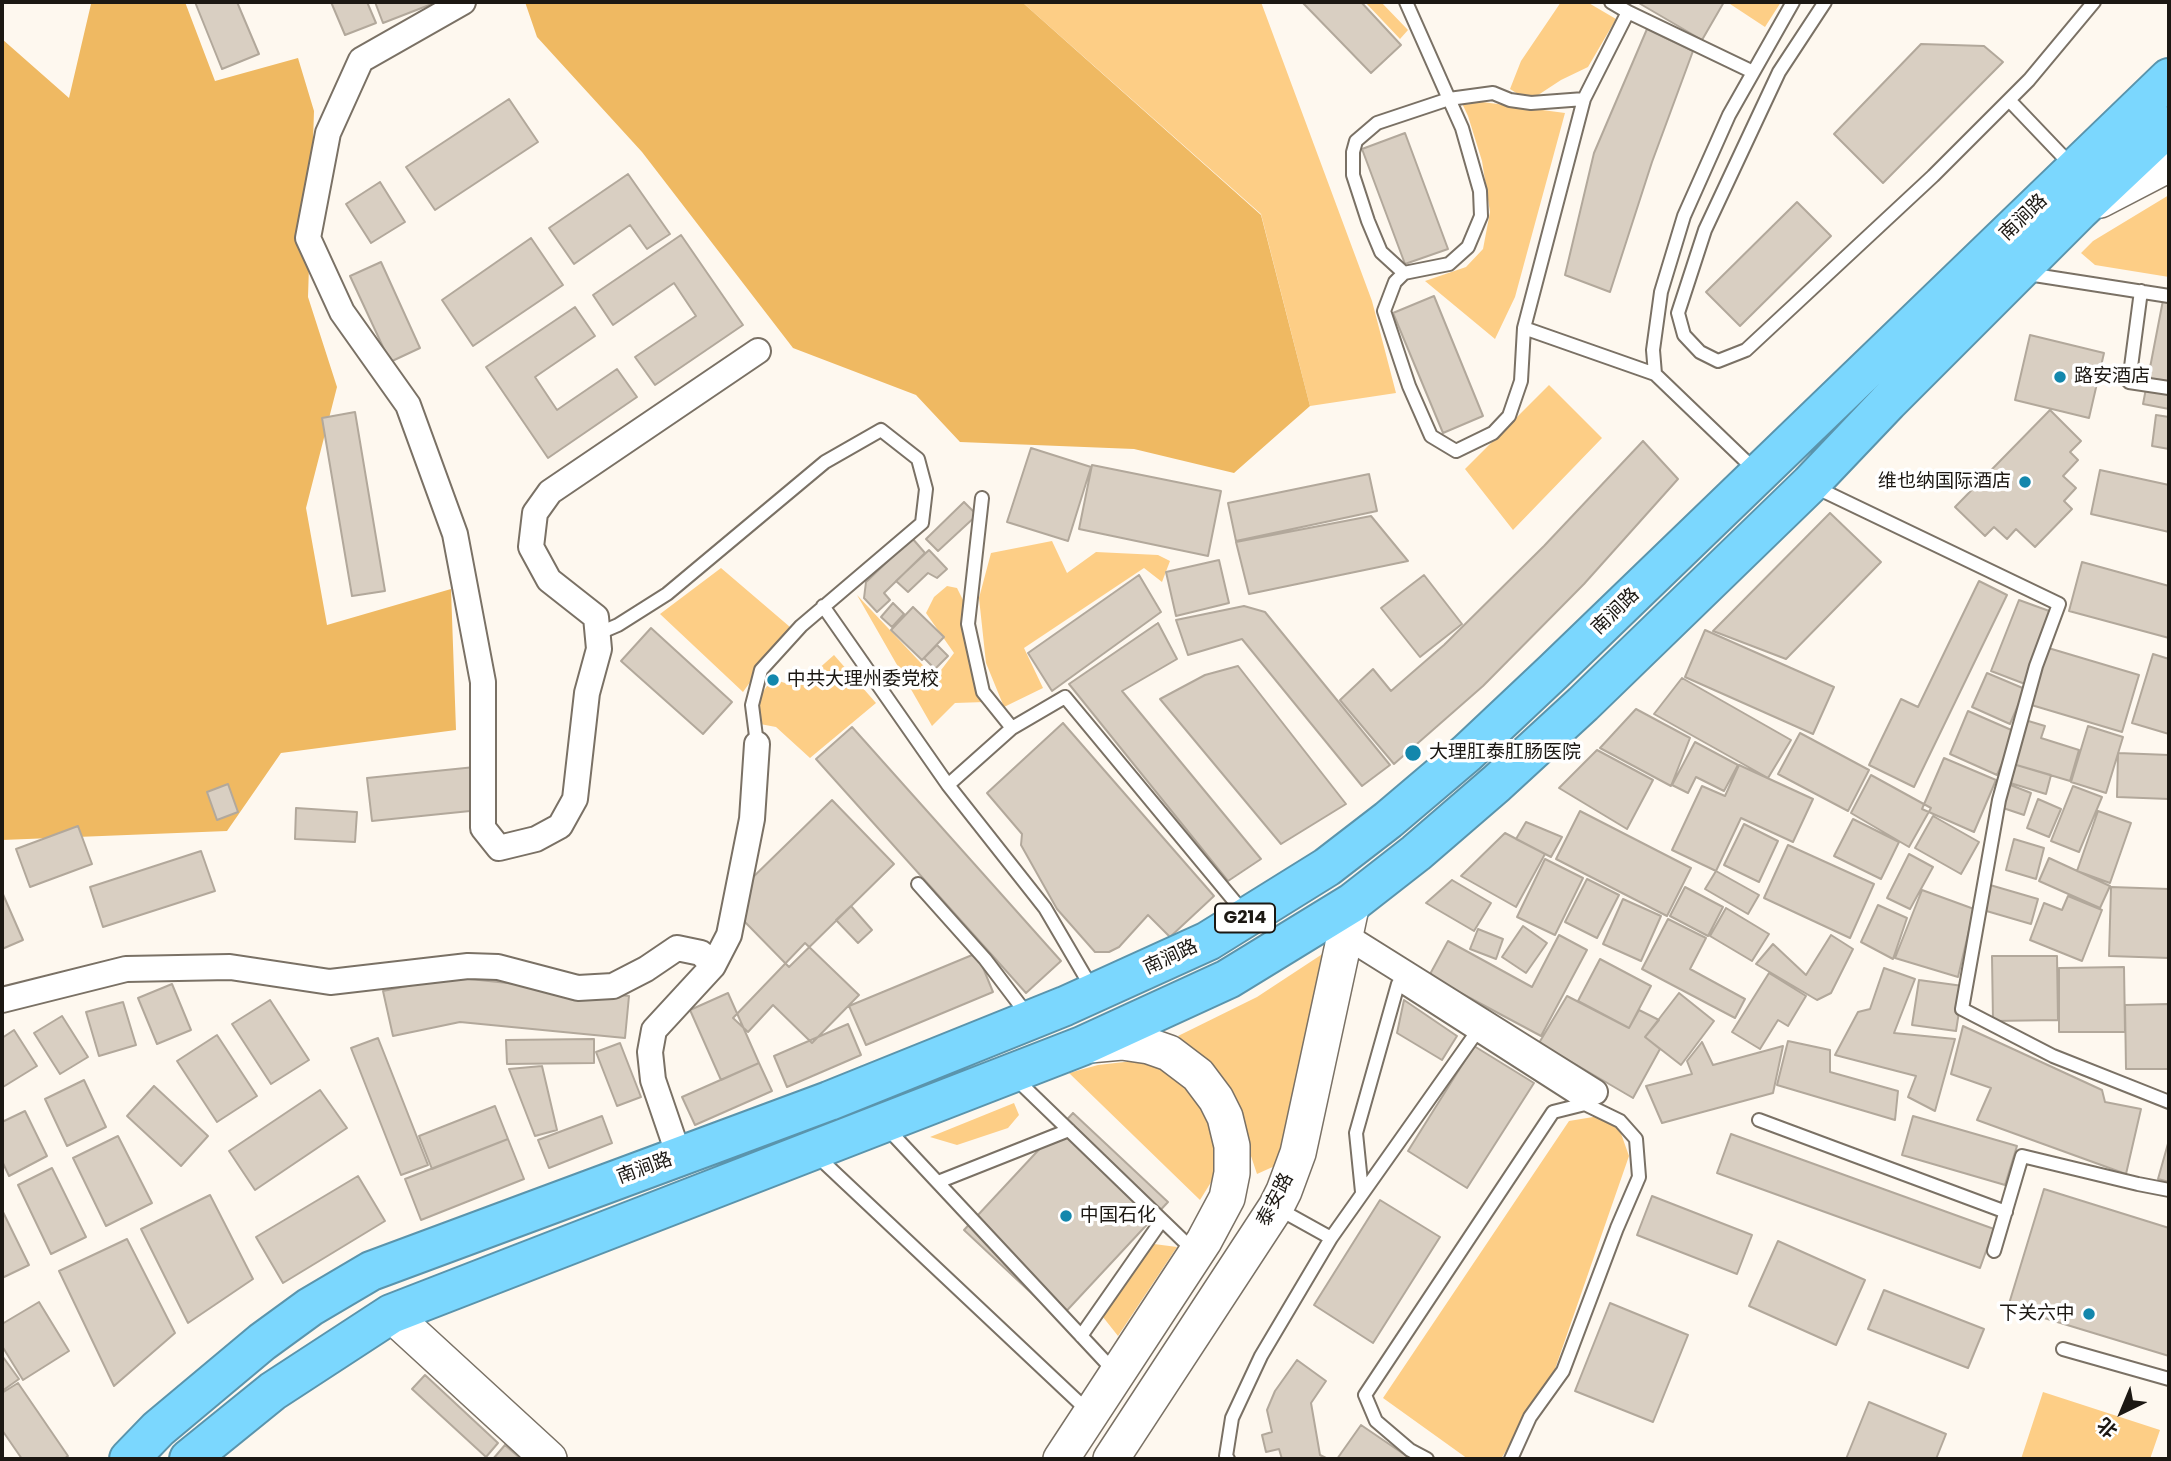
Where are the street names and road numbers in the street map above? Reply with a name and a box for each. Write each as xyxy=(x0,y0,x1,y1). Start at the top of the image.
street label: 南涧路 xyxy=(1996,190,2052,246)
street label: 南涧路 xyxy=(1588,584,1644,640)
road number: G214 xyxy=(1215,903,1275,932)
street label: 南涧路 xyxy=(1140,936,1202,980)
street label: 南涧路 xyxy=(614,1149,676,1189)
street label: 泰安路 xyxy=(1253,1169,1299,1231)

